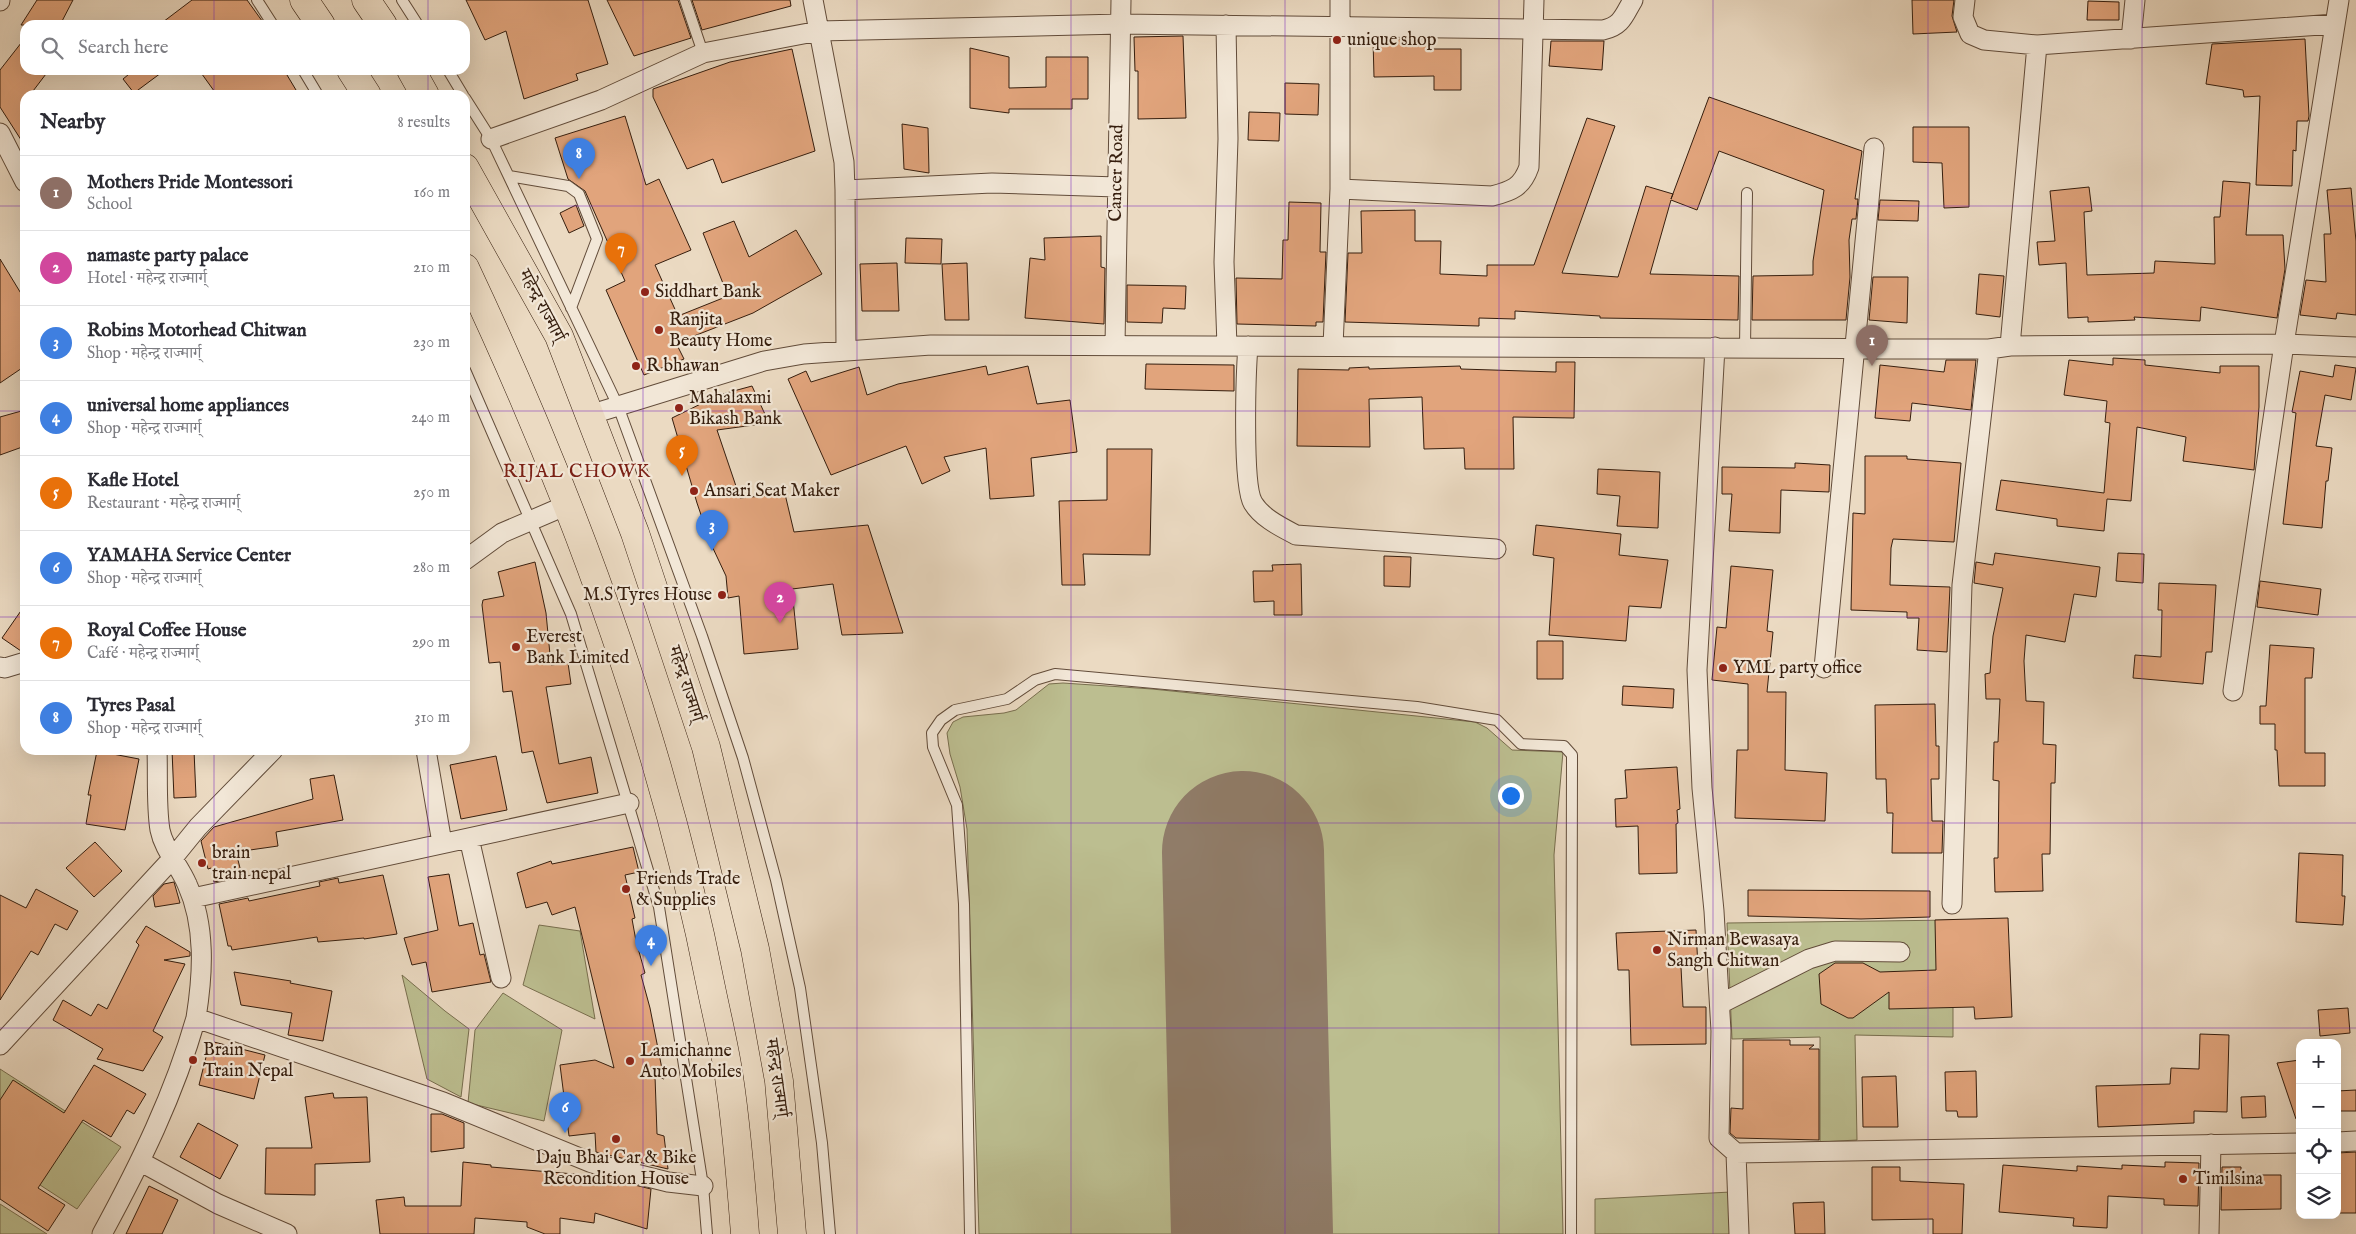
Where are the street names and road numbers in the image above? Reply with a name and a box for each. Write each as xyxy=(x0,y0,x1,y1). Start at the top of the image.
street label: Cancer Road xyxy=(1105,124,1129,222)
street label: महेन्द्र राज्मार्ग् xyxy=(512,265,571,348)
street label: महेन्द्र राज्मार्ग् xyxy=(662,642,709,727)
street label: महेन्द्र राज्मार्ग् xyxy=(759,1036,793,1121)

